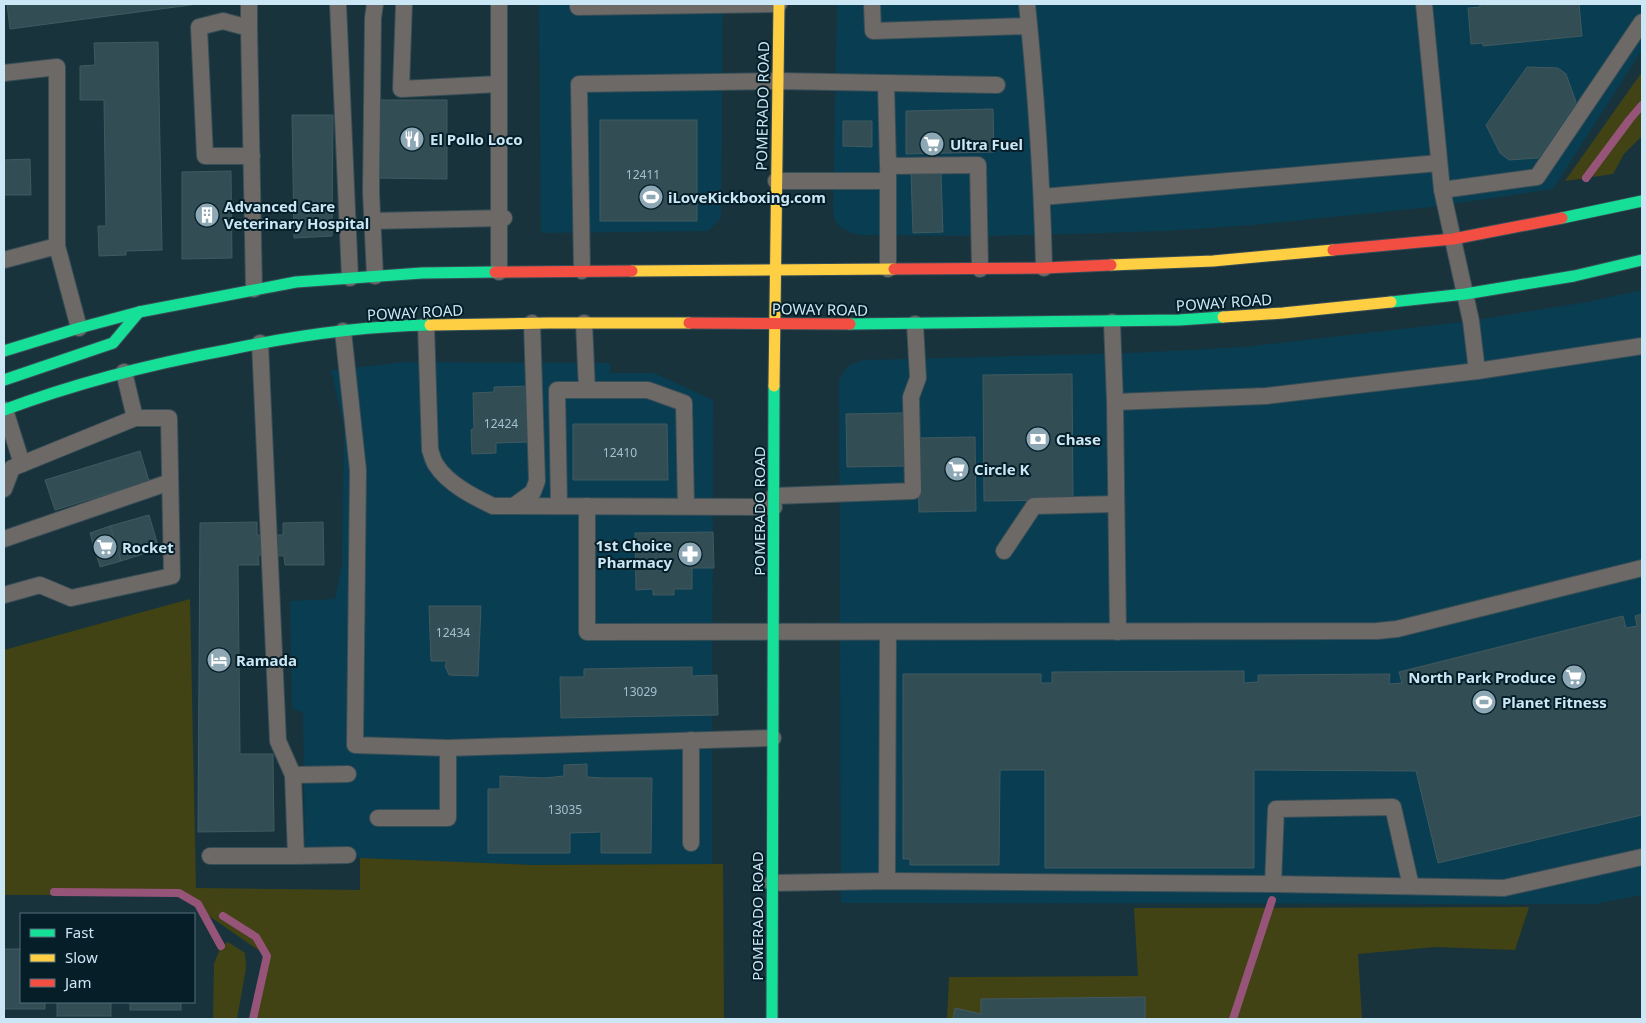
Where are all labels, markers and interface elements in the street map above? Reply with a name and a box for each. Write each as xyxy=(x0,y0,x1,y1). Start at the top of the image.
street label: POMERADO ROAD xyxy=(751,41,773,171)
restaurant icon: El Pollo Loco xyxy=(399,126,425,152)
place label: El Pollo Loco xyxy=(430,129,523,149)
supermarket icon: Ultra Fuel xyxy=(919,131,945,157)
place label: Ultra Fuel xyxy=(950,134,1023,154)
house number: 12411 xyxy=(626,166,660,183)
sports icon: iLoveKickboxing.com xyxy=(638,184,664,210)
place label: iLoveKickboxing.com xyxy=(668,187,826,207)
place label: Advanced Care Veterinary Hospital xyxy=(224,196,369,233)
building icon: Advanced Care Veterinary Hospital xyxy=(194,202,220,228)
street label: POWAY ROAD xyxy=(1175,289,1273,315)
street label: POWAY ROAD xyxy=(772,298,868,320)
street label: POWAY ROAD xyxy=(366,299,464,325)
house number: 12424 xyxy=(484,415,518,432)
bank icon: Chase xyxy=(1025,426,1051,452)
place label: Chase xyxy=(1056,429,1101,449)
house number: 12410 xyxy=(603,444,637,461)
street label: POMERADO ROAD xyxy=(749,446,769,576)
supermarket icon: Circle K xyxy=(944,456,970,482)
place label: Circle K xyxy=(974,459,1030,479)
supermarket icon: Rocket xyxy=(92,534,118,560)
place label: 1st Choice Pharmacy xyxy=(596,535,672,572)
place label: Rocket xyxy=(122,537,174,557)
pharmacy icon: 1st Choice Pharmacy xyxy=(677,541,703,567)
house number: 12434 xyxy=(436,624,470,641)
hotel icon: Ramada xyxy=(206,647,232,673)
place label: Ramada xyxy=(236,650,297,670)
supermarket icon: North Park Produce xyxy=(1561,664,1587,690)
place label: North Park Produce xyxy=(1408,667,1556,687)
house number: 13029 xyxy=(623,683,657,700)
sports icon: Planet Fitness xyxy=(1471,689,1497,715)
place label: Planet Fitness xyxy=(1502,692,1607,712)
house number: 13035 xyxy=(548,801,582,818)
street label: POMERADO ROAD xyxy=(747,851,767,981)
legend xyxy=(20,913,195,1003)
text: Fast xyxy=(65,922,94,942)
text: Slow xyxy=(65,947,98,967)
text: Jam xyxy=(63,972,92,992)

